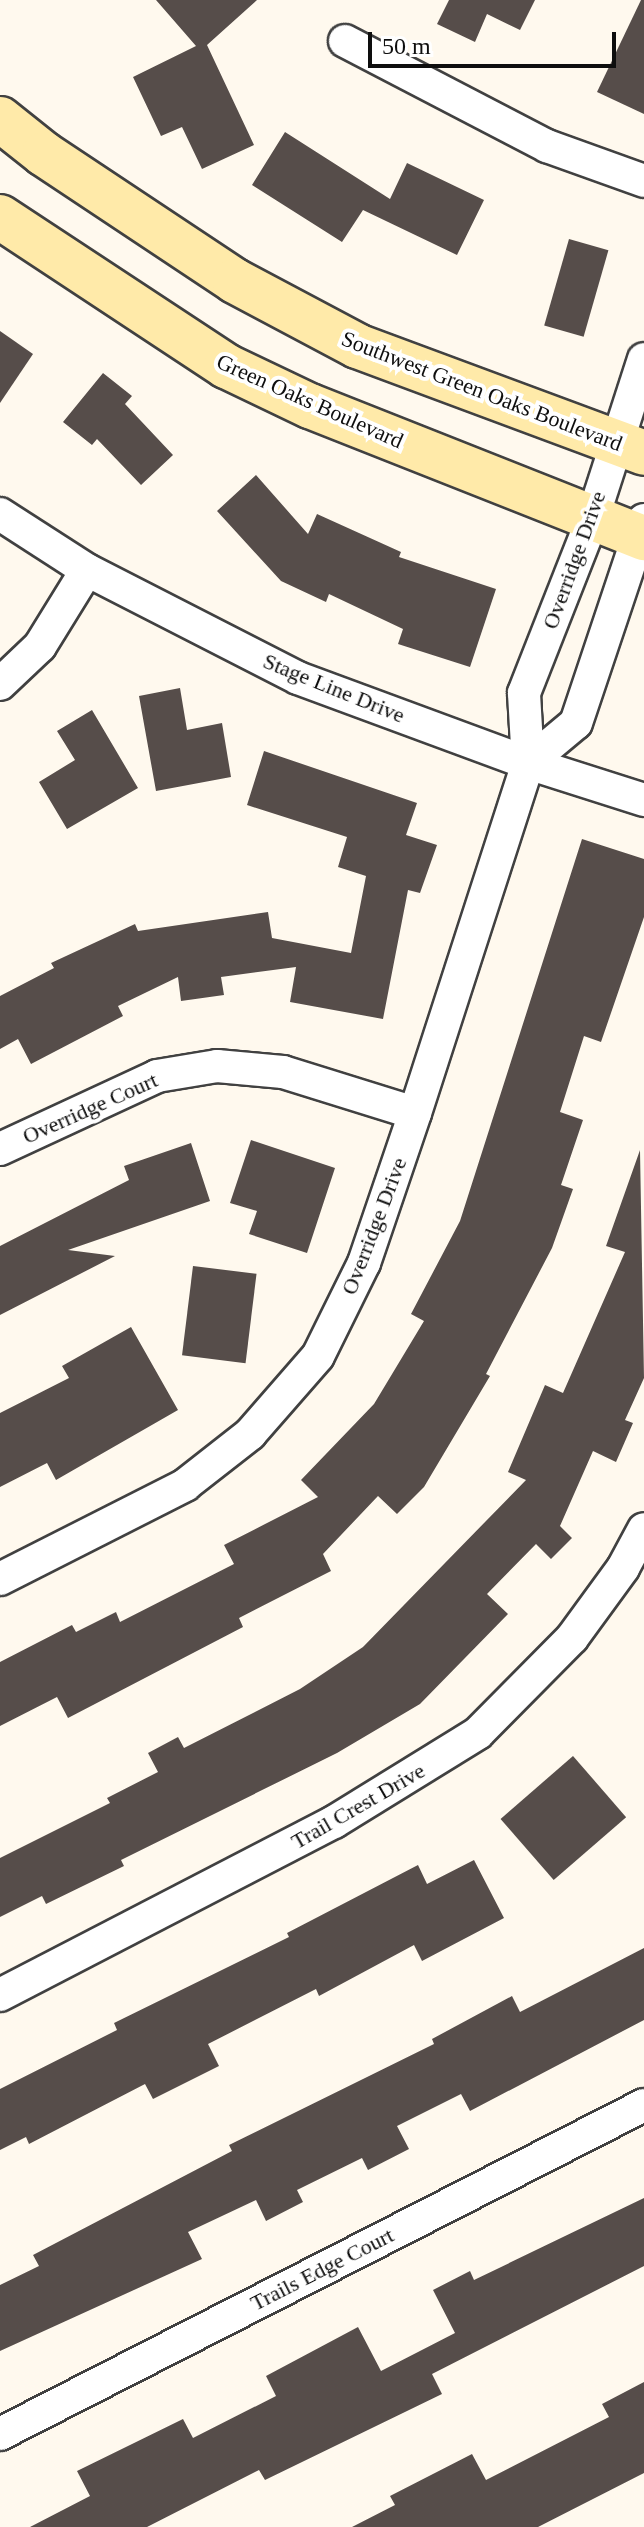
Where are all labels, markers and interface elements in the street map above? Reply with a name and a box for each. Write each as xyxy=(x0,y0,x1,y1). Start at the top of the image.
scale bar xyxy=(372,16,620,66)
text: 50 m xyxy=(382,33,431,59)
street label: Southwest Green Oaks Boulevard xyxy=(338,325,626,457)
street label: Green Oaks Boulevard xyxy=(213,348,407,454)
street label: Overridge Drive xyxy=(537,487,611,633)
street label: Stage Line Drive xyxy=(259,648,409,728)
street label: Overridge Court xyxy=(18,1066,162,1150)
street label: Overridge Drive xyxy=(336,1154,412,1298)
street label: Trail Crest Drive xyxy=(287,1757,429,1855)
street label: Trails Edge Court xyxy=(246,2222,398,2316)

